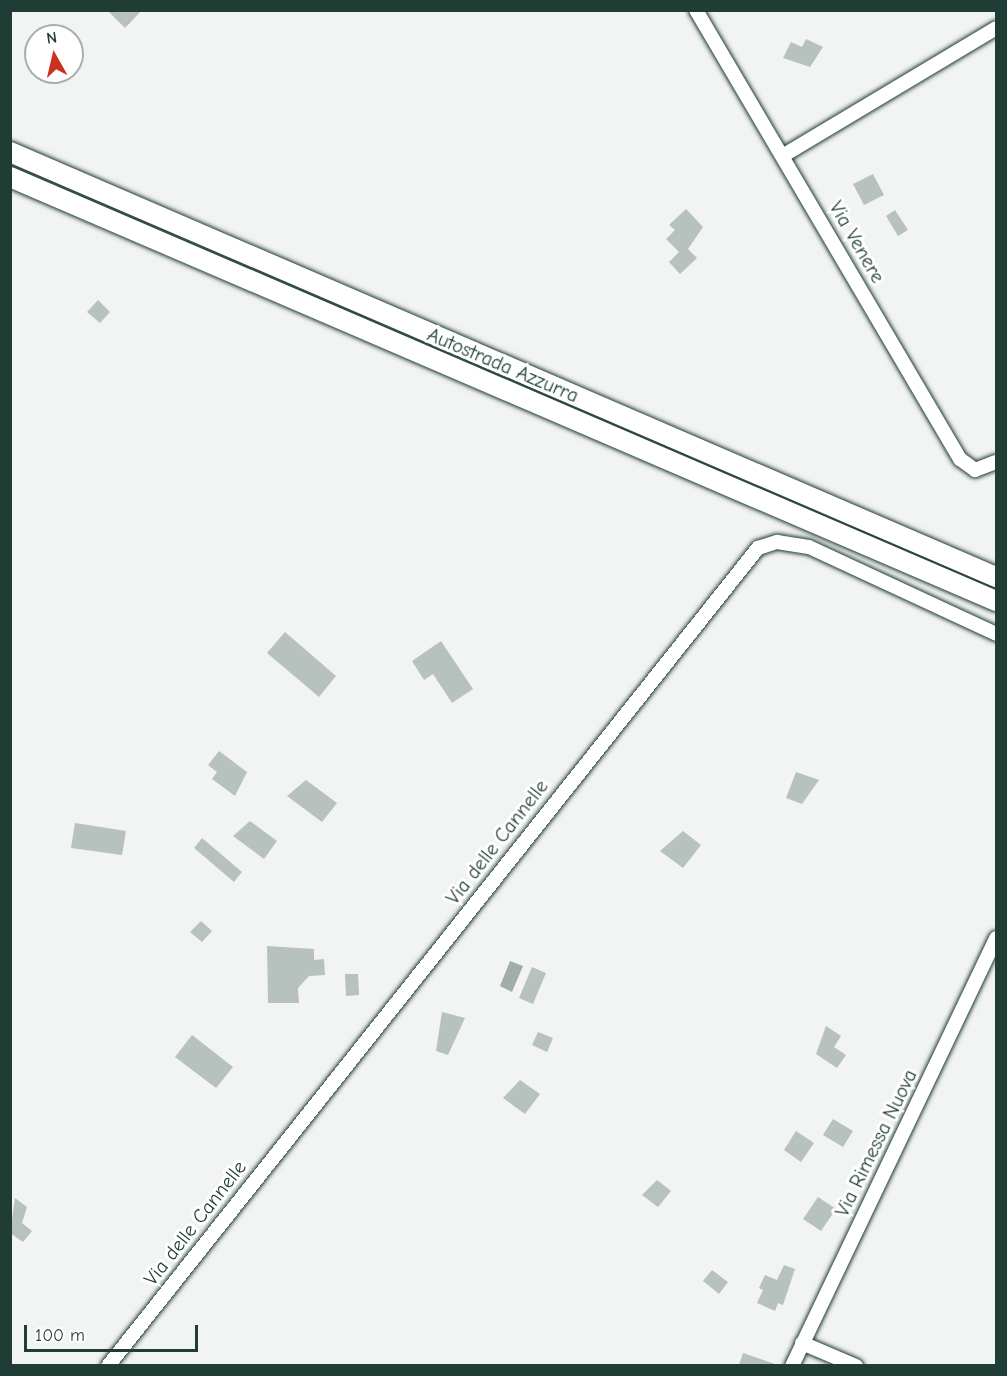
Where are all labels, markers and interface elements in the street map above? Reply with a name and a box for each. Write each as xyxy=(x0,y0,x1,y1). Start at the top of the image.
north arrow xyxy=(24,24,84,84)
text: N xyxy=(45,29,58,48)
street label: Via Venere xyxy=(824,197,890,287)
street label: Autostrada Azzurra xyxy=(424,322,582,408)
street label: Via delle Cannelle xyxy=(441,775,553,909)
street label: Via Rimessa Nuova xyxy=(830,1065,922,1221)
street label: Via delle Cannelle xyxy=(139,1156,251,1290)
scale bar xyxy=(27,1313,201,1351)
text: 100 m xyxy=(35,1325,85,1346)

